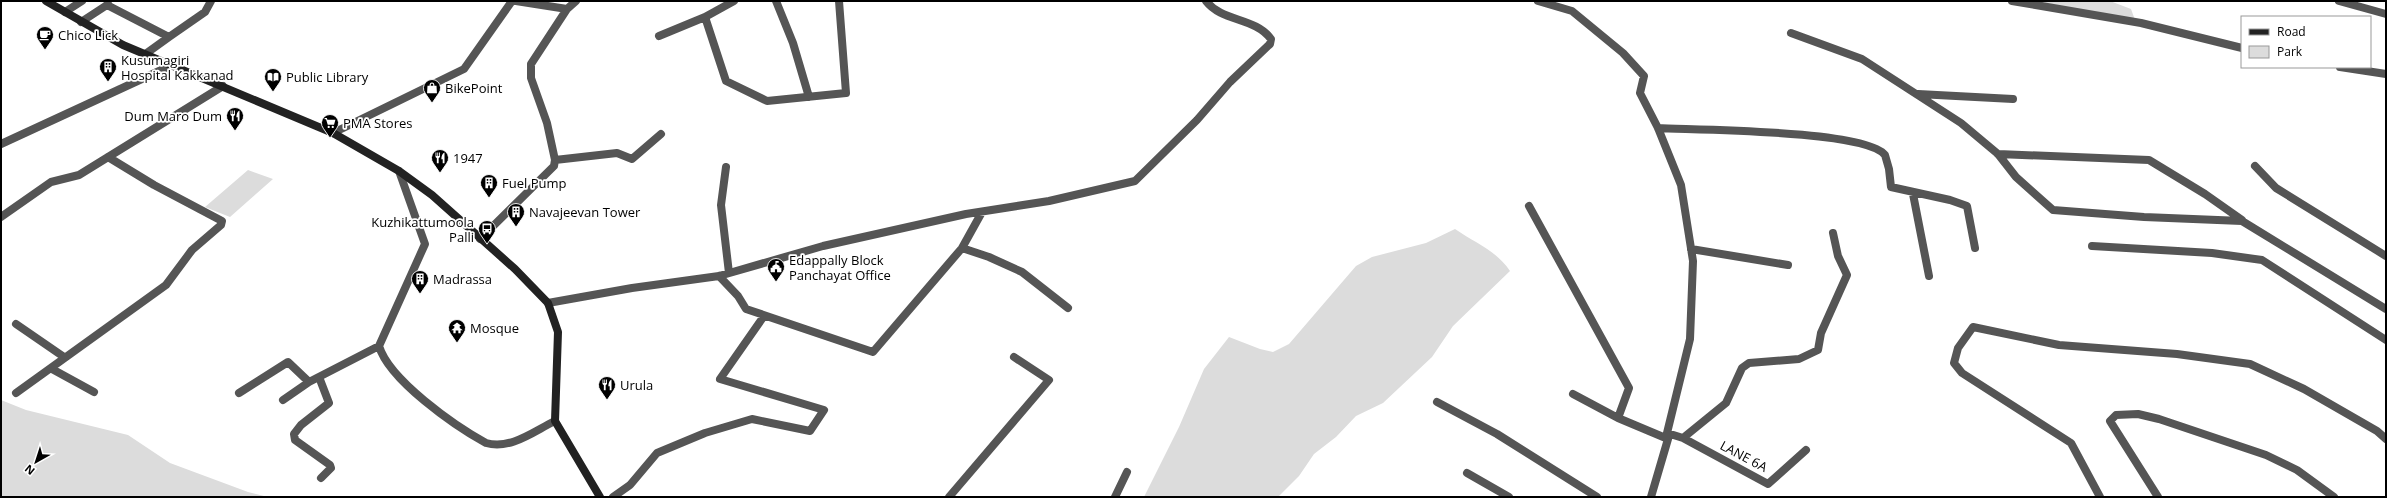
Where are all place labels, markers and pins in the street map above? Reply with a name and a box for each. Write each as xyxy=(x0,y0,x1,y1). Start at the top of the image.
cafe icon: Chico Lick xyxy=(35,25,55,50)
place label: Chico Lick xyxy=(58,26,118,44)
place label: Kusumagiri Hospital Kakkanad xyxy=(121,51,234,84)
building icon: Kusumagiri Hospital Kakkanad xyxy=(98,57,118,82)
library icon: Public Library xyxy=(263,67,283,92)
place label: Public Library xyxy=(286,68,369,86)
shop icon: BikePoint xyxy=(422,78,442,103)
place label: BikePoint xyxy=(445,79,503,97)
restaurant icon: Dum Maro Dum xyxy=(225,106,245,131)
place label: Dum Maro Dum xyxy=(124,107,222,125)
supermarket icon: PMA Stores xyxy=(320,113,340,138)
place label: PMA Stores xyxy=(343,114,413,132)
restaurant icon: 1947 xyxy=(430,148,450,173)
place label: 1947 xyxy=(453,149,483,167)
building icon: Fuel Pump xyxy=(479,173,499,198)
place label: Fuel Pump xyxy=(502,174,566,192)
building icon: Navajeevan Tower xyxy=(506,202,526,227)
place label: Navajeevan Tower xyxy=(529,203,641,221)
place label: Kuzhikattumoola Palli xyxy=(371,213,474,246)
bus stop icon: Kuzhikattumoola Palli xyxy=(477,219,497,244)
place label: Edappally Block Panchayat Office xyxy=(789,251,891,284)
public building icon: Edappally Block Panchayat Office xyxy=(766,257,786,282)
building icon: Madrassa xyxy=(410,269,430,294)
place label: Madrassa xyxy=(433,270,492,288)
temple icon: Mosque xyxy=(447,318,467,343)
place label: Mosque xyxy=(470,319,519,337)
restaurant icon: Urula xyxy=(597,375,617,400)
place label: Urula xyxy=(620,376,653,394)

